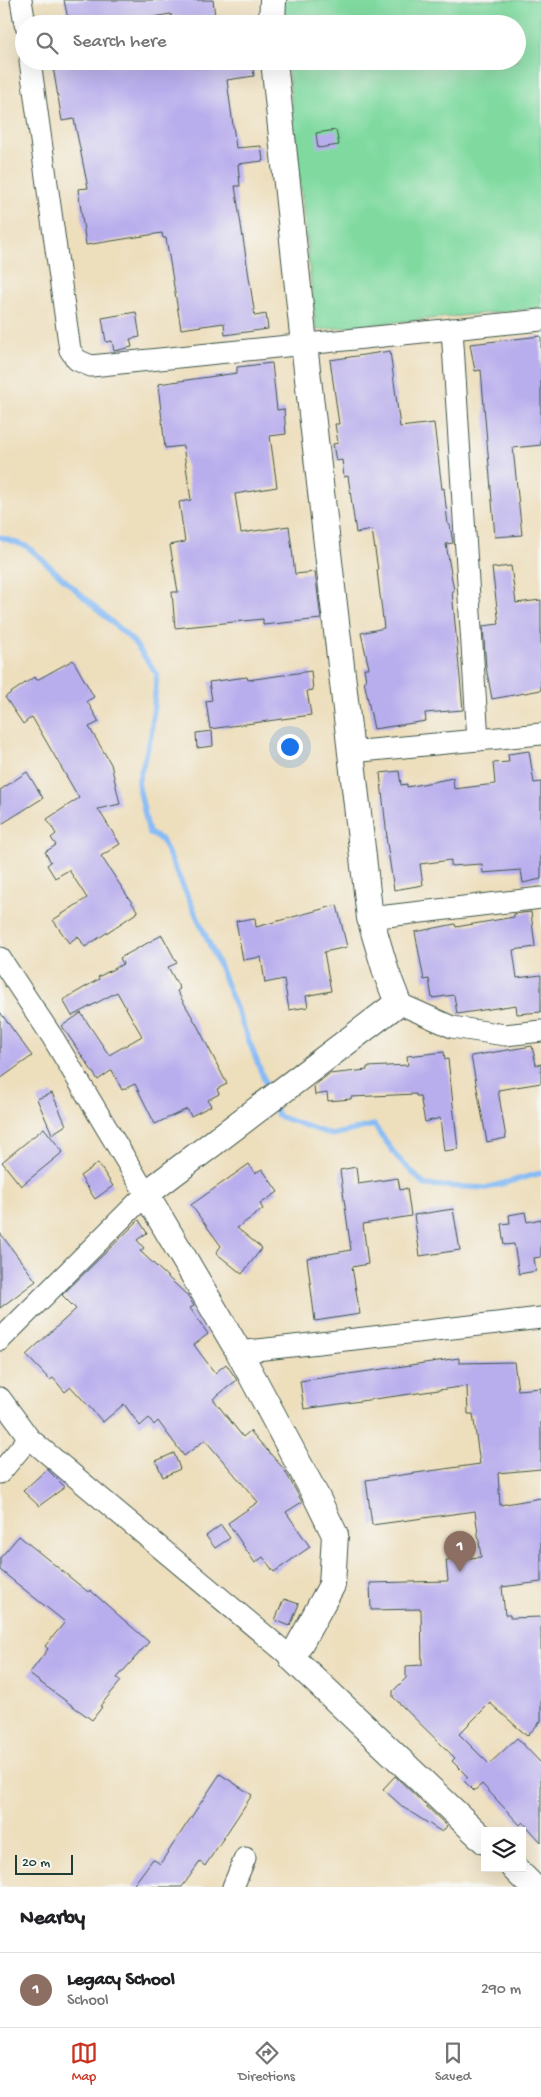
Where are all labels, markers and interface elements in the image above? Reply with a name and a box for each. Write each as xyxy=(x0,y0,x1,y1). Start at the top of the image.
search box xyxy=(15,15,526,70)
icon: search xyxy=(33,29,61,57)
text: Search here xyxy=(73,31,167,54)
your location xyxy=(277,734,303,760)
pin: 1 xyxy=(444,1531,476,1572)
map controls xyxy=(481,1827,526,1872)
button: layers xyxy=(481,1827,526,1872)
scale bar xyxy=(15,1852,72,1875)
text: 20 m xyxy=(22,1855,50,1872)
text: Nearby xyxy=(20,1907,85,1932)
text: Legacy School xyxy=(67,1969,175,1992)
text: 1 xyxy=(33,1981,39,2000)
text: 290 m xyxy=(481,1981,521,2000)
text: School xyxy=(67,1992,109,2011)
tab: Map xyxy=(70,2039,98,2086)
tab: Directions xyxy=(238,2039,295,2086)
tab: Saved xyxy=(435,2039,471,2086)

